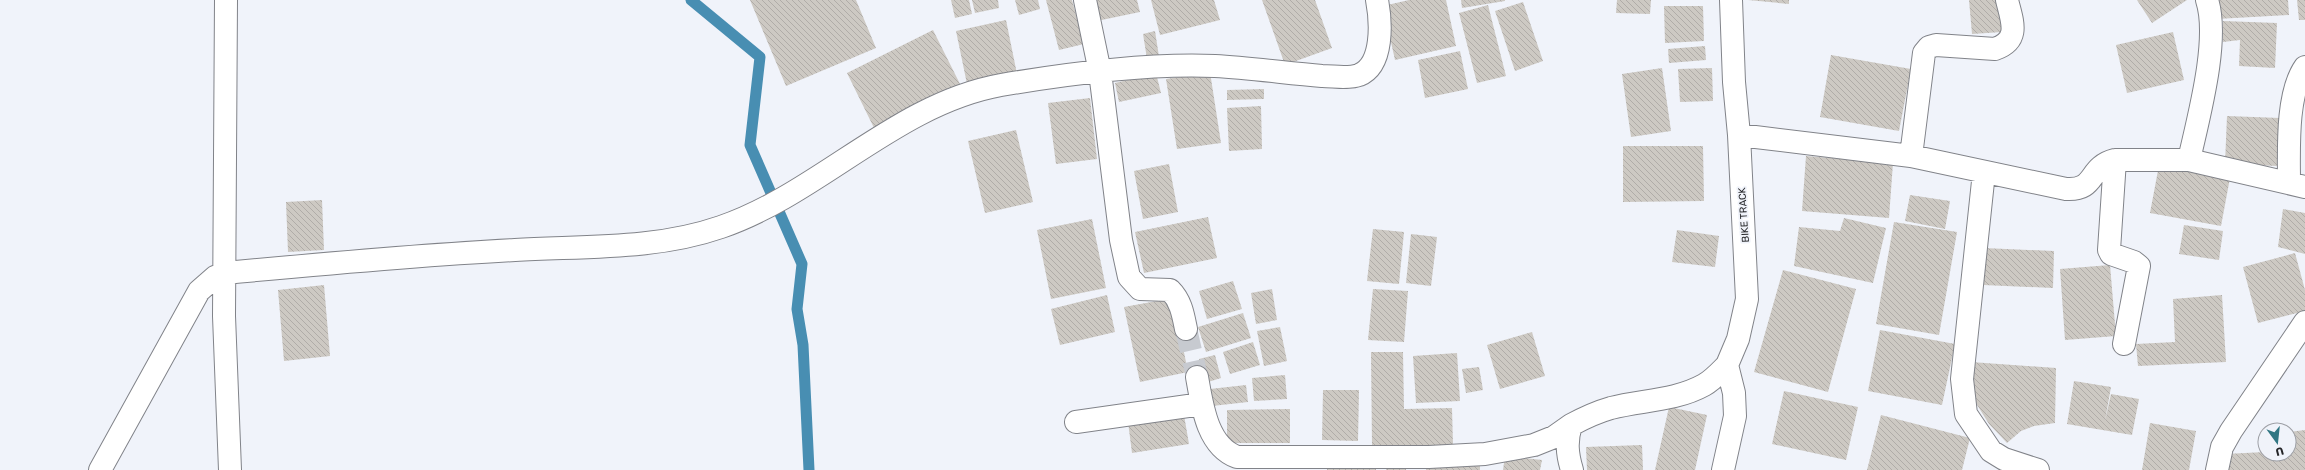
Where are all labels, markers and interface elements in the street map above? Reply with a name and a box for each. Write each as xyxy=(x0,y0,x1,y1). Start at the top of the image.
street label: BIKE TRACK xyxy=(1736,187,1752,243)
north arrow xyxy=(2257,422,2297,462)
text: U xyxy=(2274,444,2285,458)

